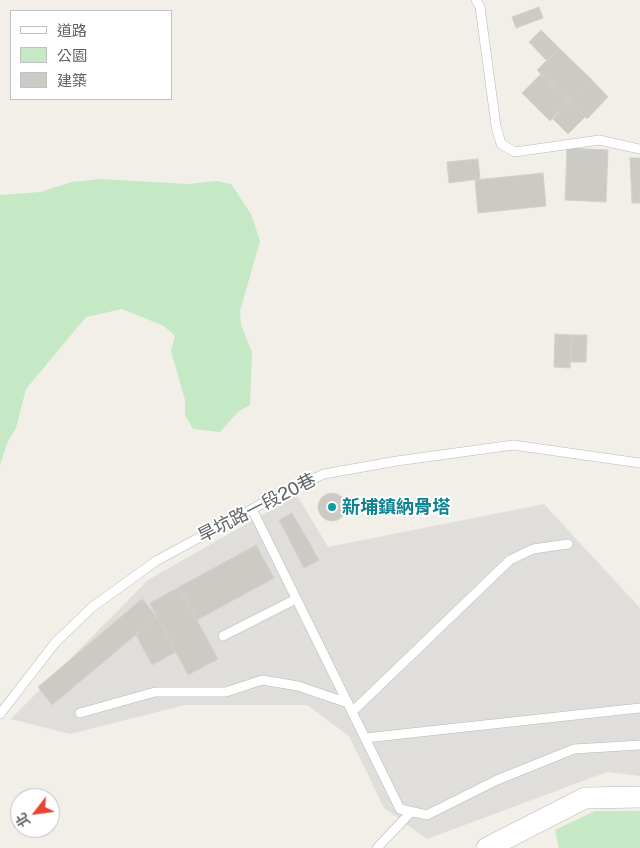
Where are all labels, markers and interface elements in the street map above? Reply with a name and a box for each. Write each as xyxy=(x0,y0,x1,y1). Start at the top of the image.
legend xyxy=(10,10,172,100)
text: 道路 xyxy=(57,22,87,39)
text: 公園 xyxy=(57,47,87,64)
text: 建築 xyxy=(57,72,87,89)
street label: 旱坑路一段20巷 xyxy=(194,469,320,547)
place label: 新埔鎮納骨塔 xyxy=(342,496,450,518)
marker: 新埔鎮納骨塔 xyxy=(326,501,338,513)
north arrow xyxy=(10,788,60,838)
text: 北 xyxy=(12,810,33,830)

